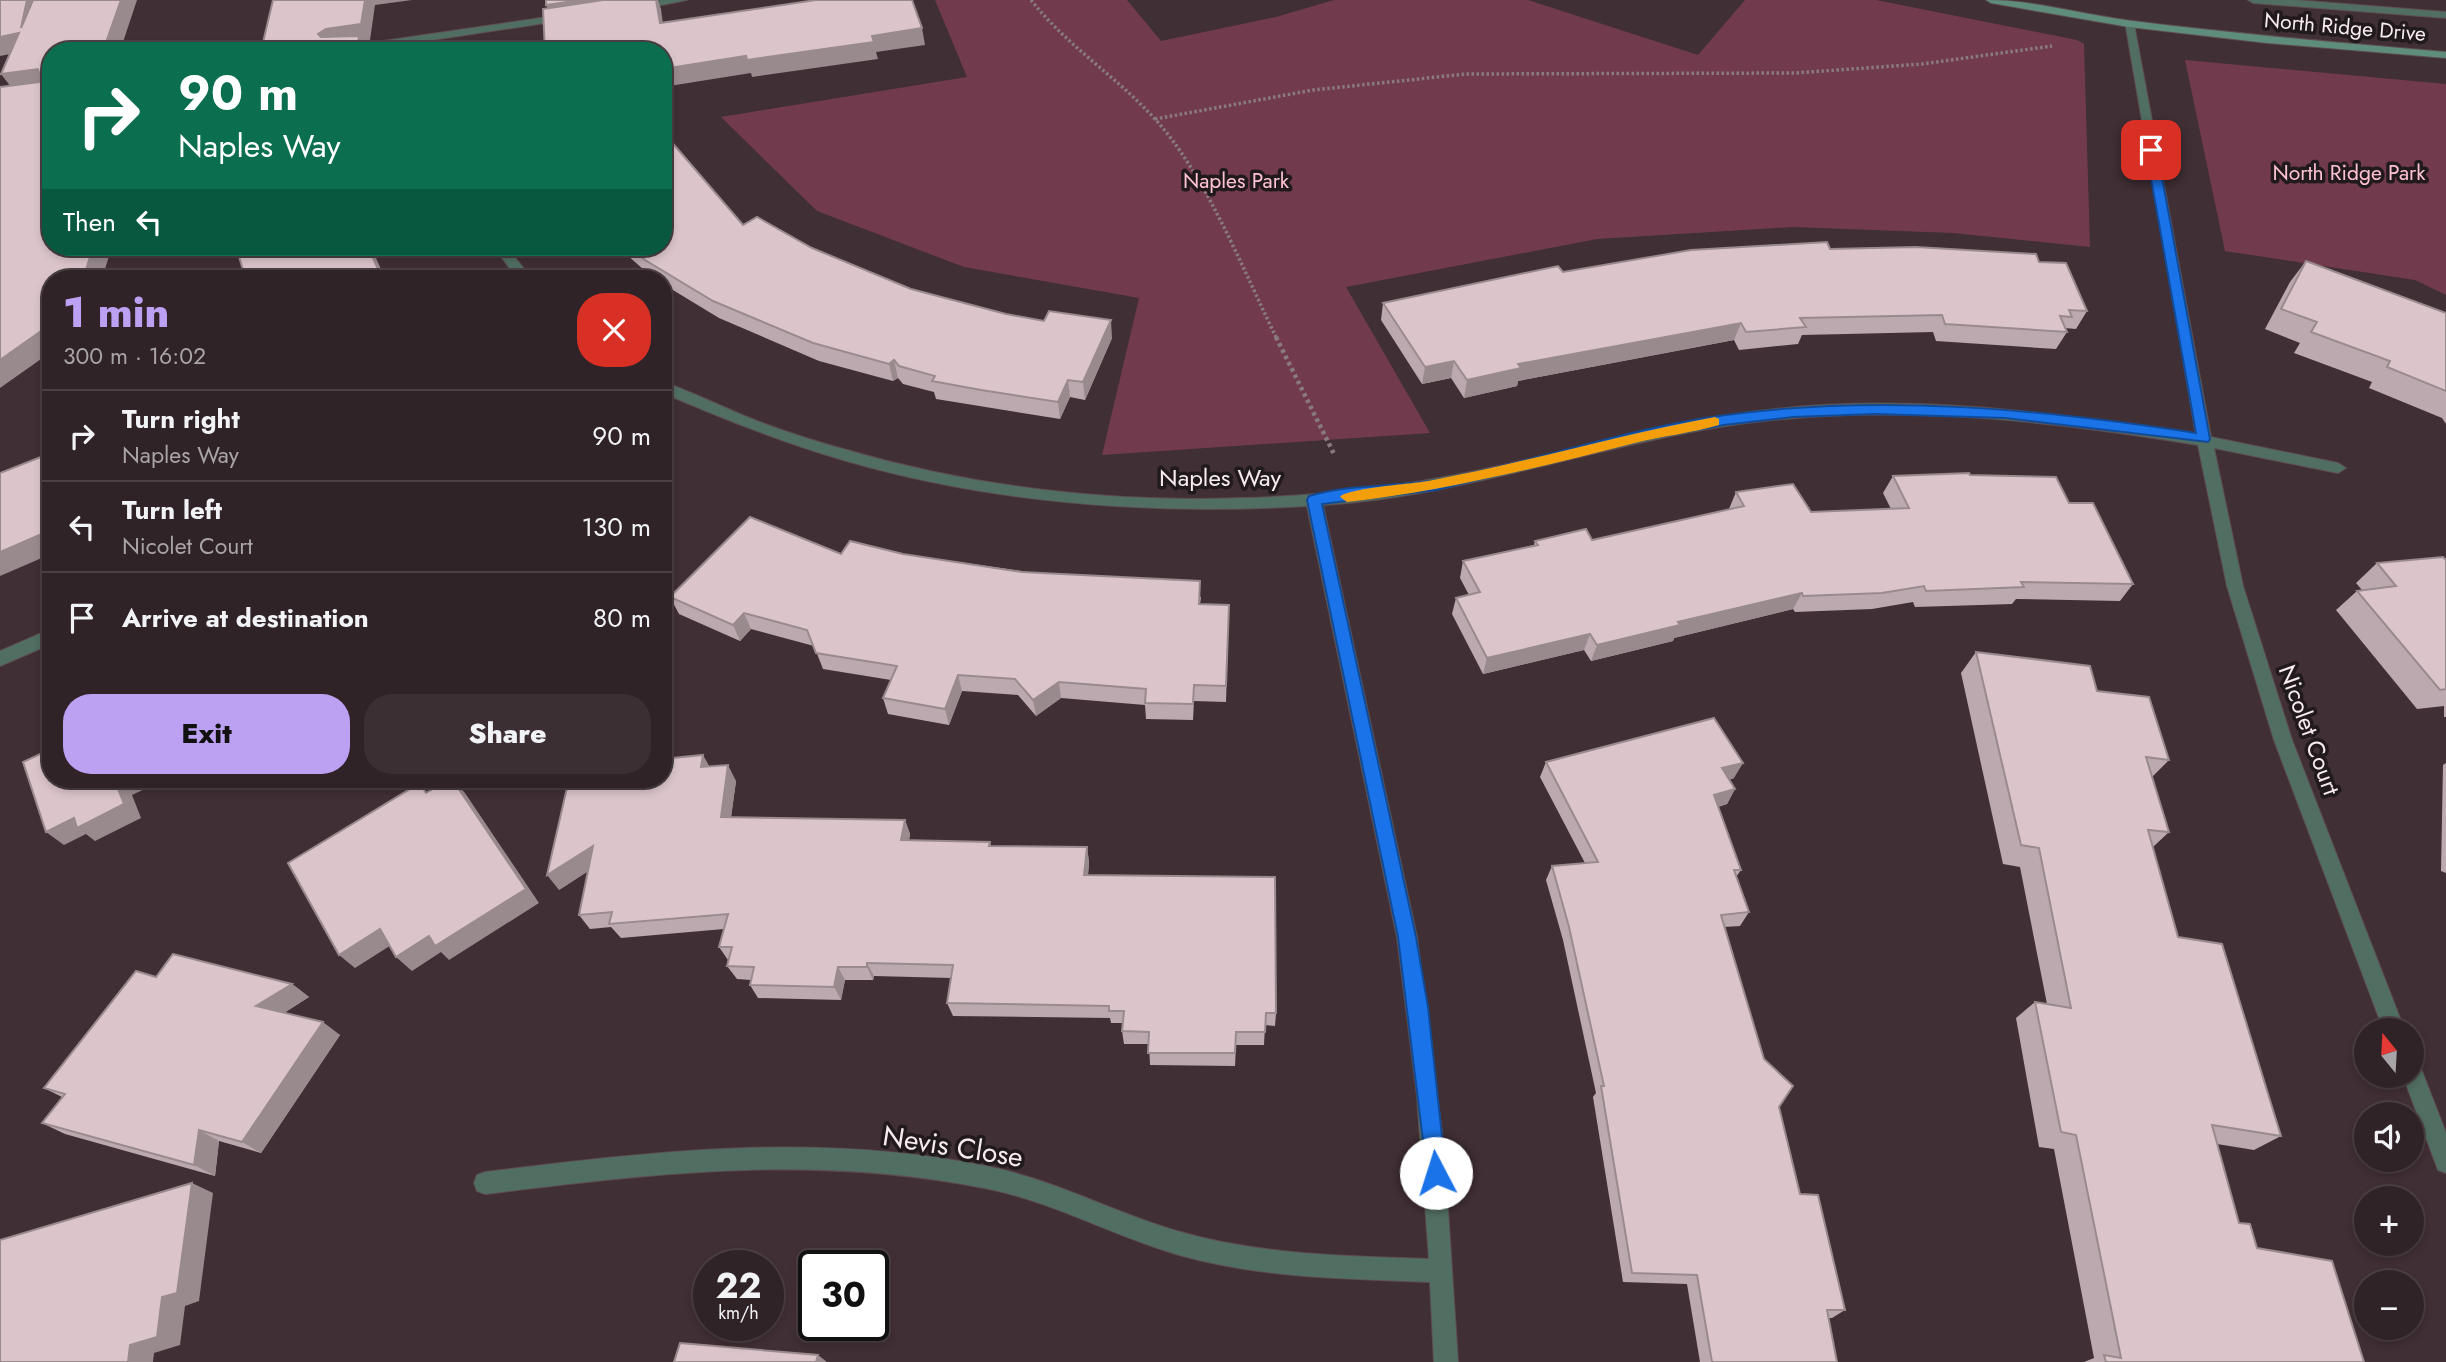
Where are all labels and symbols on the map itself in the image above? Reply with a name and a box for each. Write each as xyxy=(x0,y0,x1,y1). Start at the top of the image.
street label: North Ridge Drive xyxy=(2263,5,2427,49)
pin xyxy=(2121,120,2181,180)
park label: North Ridge Park xyxy=(2272,158,2426,188)
park label: Naples Park xyxy=(1183,166,1290,196)
street label: Naples Way xyxy=(1159,460,1281,495)
street label: Nicolet Court xyxy=(2270,660,2349,800)
north arrow xyxy=(2354,1018,2424,1088)
street label: Nevis Close xyxy=(880,1115,1026,1178)
position arrow xyxy=(1399,1136,1473,1210)
speed limit sign: 30 xyxy=(798,1250,889,1341)

